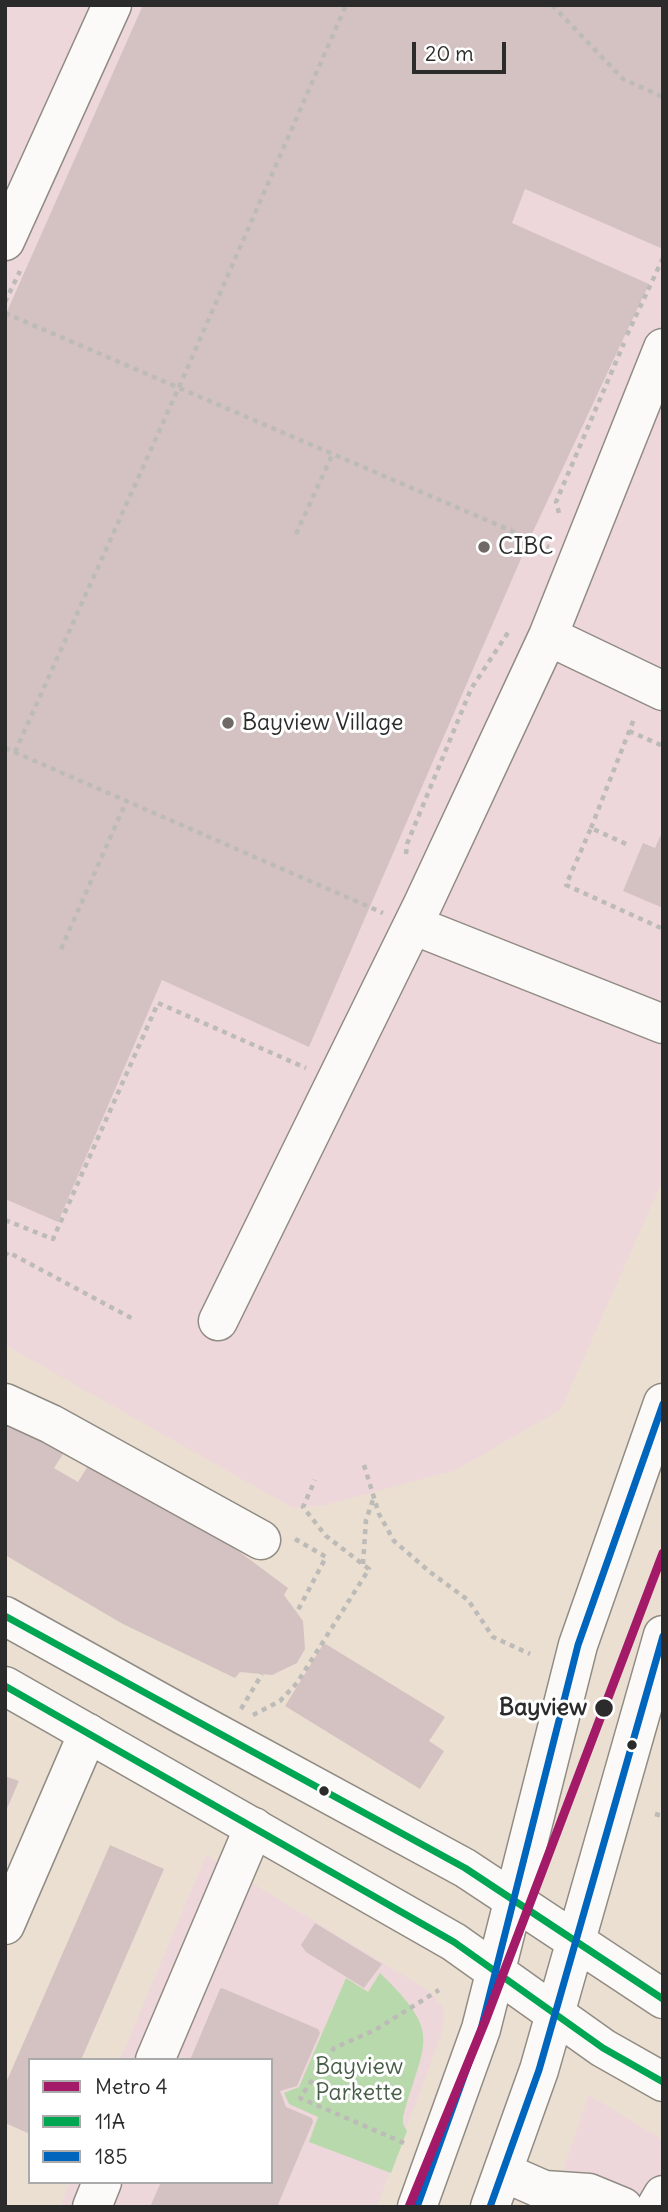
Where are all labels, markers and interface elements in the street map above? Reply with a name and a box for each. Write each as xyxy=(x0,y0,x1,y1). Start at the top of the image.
scale bar xyxy=(416,28,510,72)
text: 20 m xyxy=(425,40,474,67)
place label: CIBC xyxy=(498,533,553,561)
marker: CIBC xyxy=(476,539,492,555)
place label: Bayview Village xyxy=(242,709,404,737)
marker: Bayview Village xyxy=(220,715,236,731)
place label: Bayview xyxy=(499,1694,587,1722)
marker: Bayview xyxy=(593,1697,615,1719)
unlabelled marker xyxy=(625,1738,639,1752)
unlabelled marker xyxy=(317,1784,331,1798)
park label: Bayview Parkette xyxy=(315,2053,403,2107)
legend xyxy=(28,2058,273,2184)
text: Metro 4 xyxy=(95,2073,168,2100)
text: 11A xyxy=(95,2108,125,2135)
text: 185 xyxy=(95,2143,128,2170)

